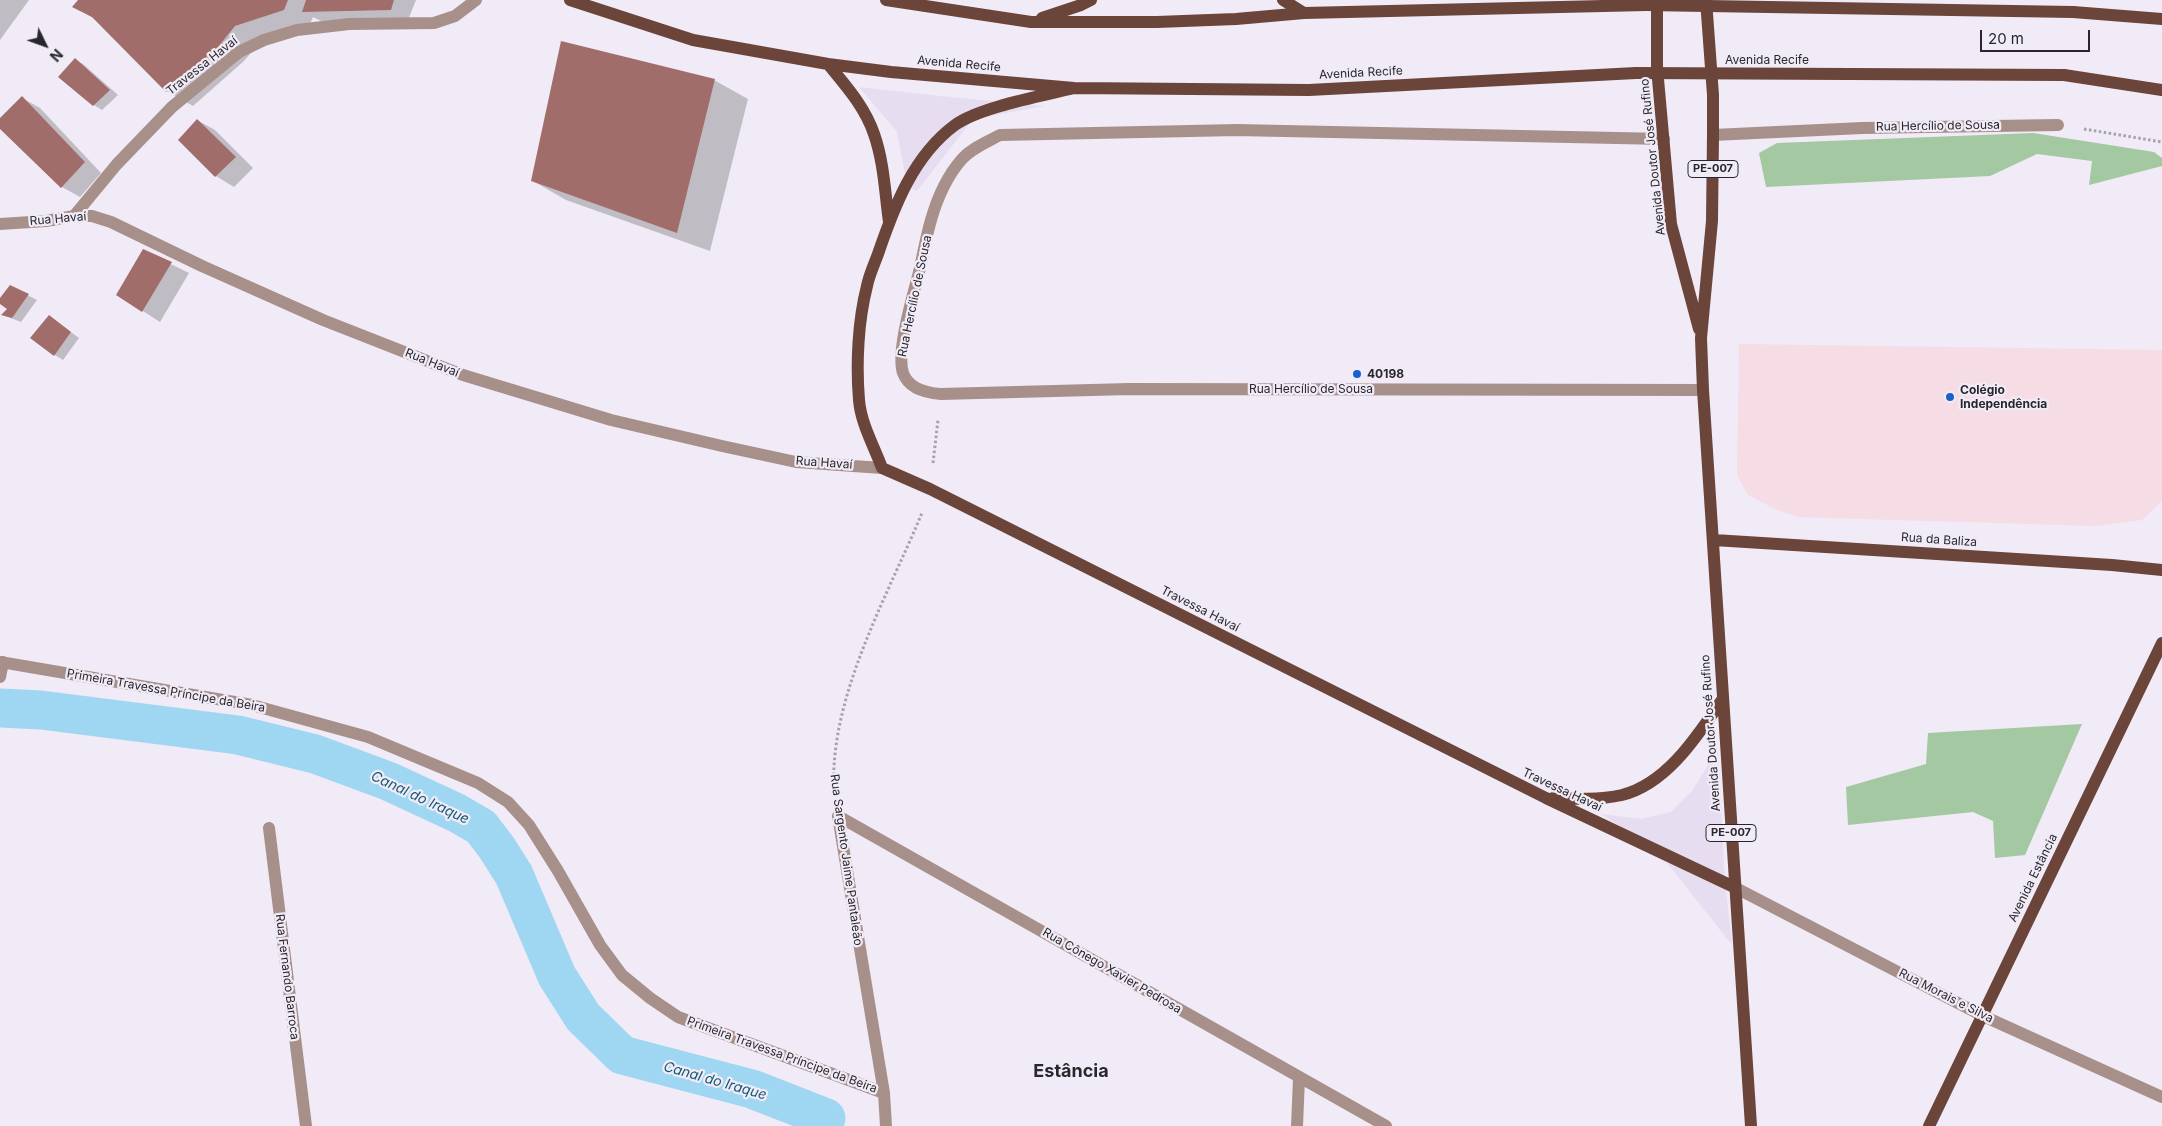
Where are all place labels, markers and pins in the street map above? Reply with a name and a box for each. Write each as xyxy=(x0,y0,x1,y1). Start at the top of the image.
place label: 40198 xyxy=(1367,367,1404,381)
marker: 40198 xyxy=(1351,368,1363,380)
place label: Colégio Independência xyxy=(1960,383,2047,411)
marker: Colégio Independência xyxy=(1944,391,1956,403)

